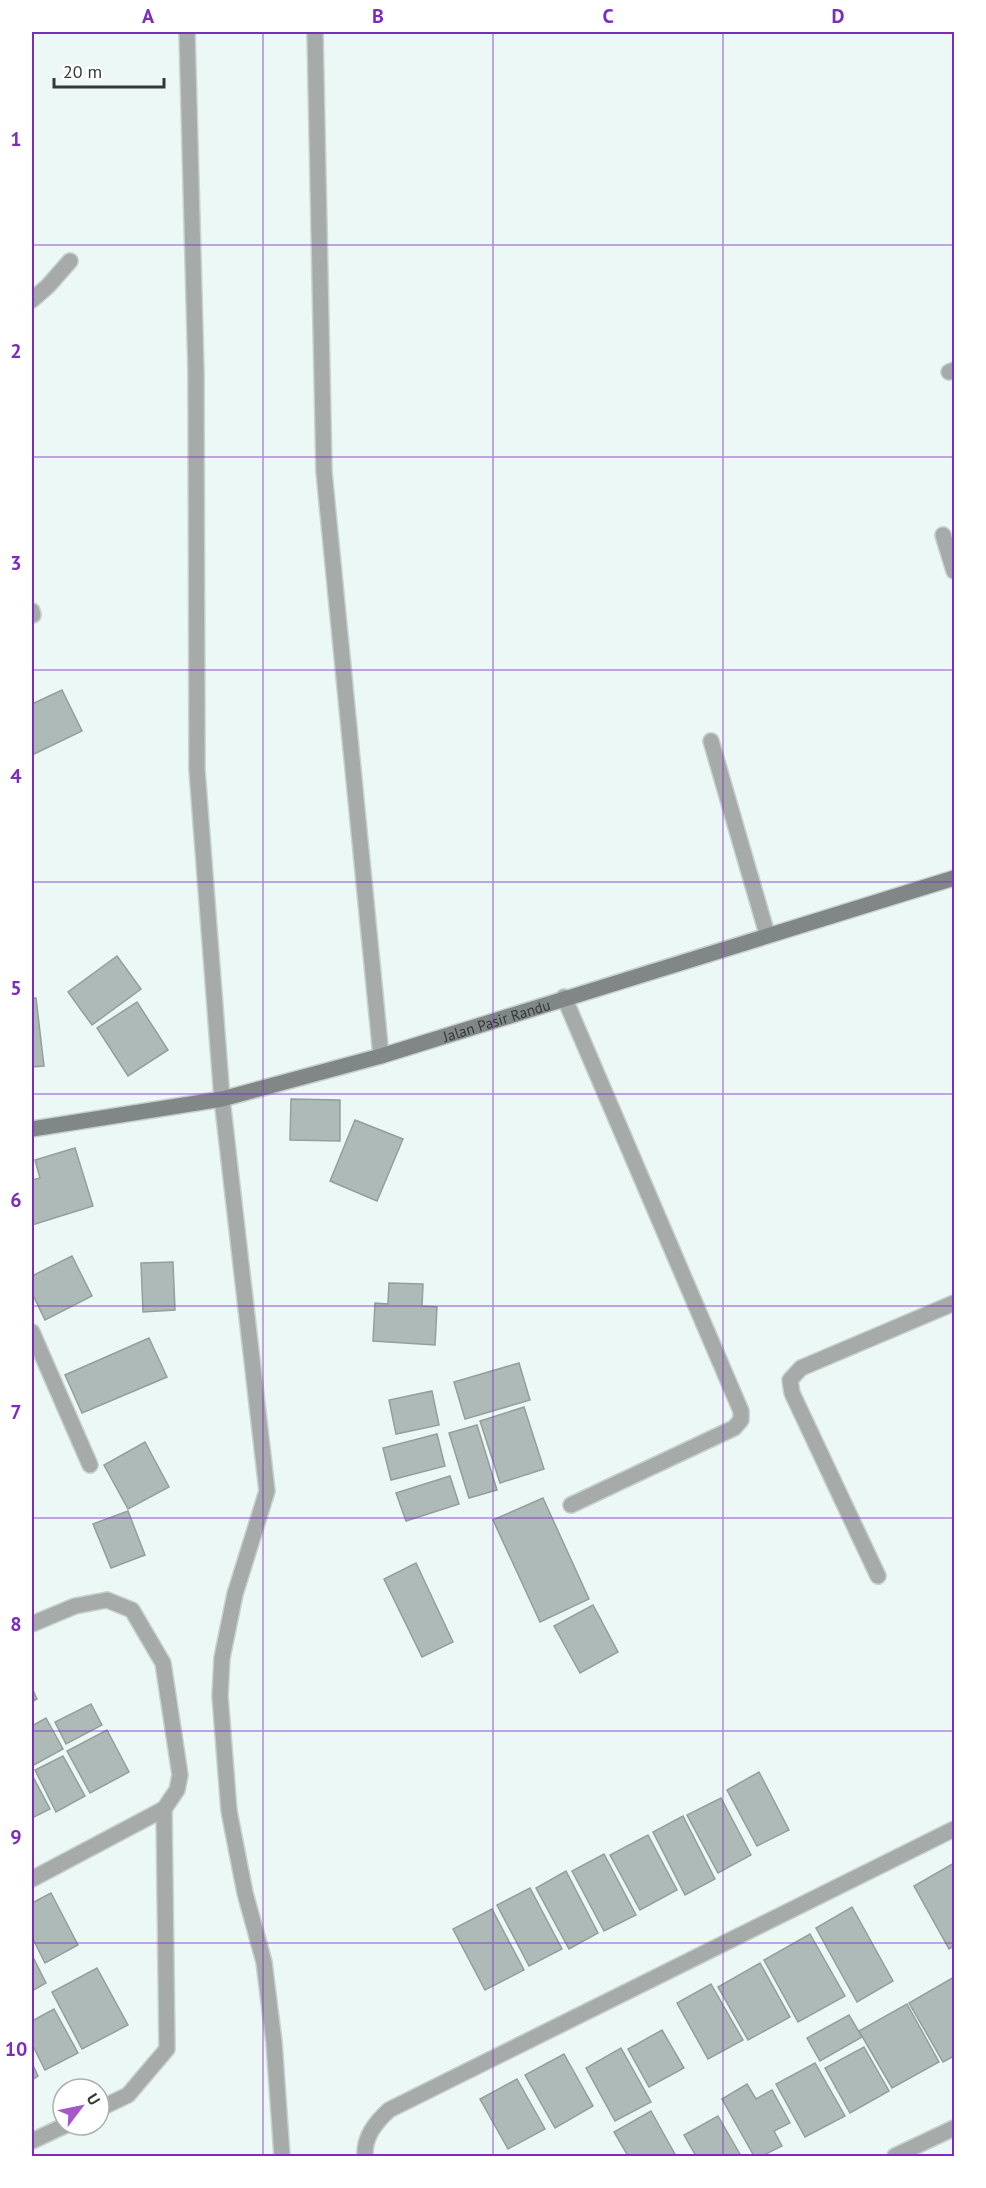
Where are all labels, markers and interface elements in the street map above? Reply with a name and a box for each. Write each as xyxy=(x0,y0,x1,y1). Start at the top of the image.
text: A xyxy=(142,3,155,29)
text: B xyxy=(372,3,384,29)
text: C xyxy=(602,3,614,29)
text: D xyxy=(832,3,845,29)
scale bar xyxy=(54,51,164,89)
text: 20 m xyxy=(63,60,102,83)
text: 1 xyxy=(10,126,22,152)
text: 2 xyxy=(10,338,22,364)
text: 3 xyxy=(10,550,22,576)
text: 4 xyxy=(10,763,22,789)
text: 5 xyxy=(10,975,22,1001)
street label: Jalan Pasir Randu xyxy=(440,995,552,1046)
text: 6 xyxy=(10,1187,22,1213)
text: 7 xyxy=(10,1399,22,1425)
text: 8 xyxy=(10,1611,22,1637)
text: 9 xyxy=(10,1824,22,1850)
text: 10 xyxy=(5,2036,27,2062)
north arrow xyxy=(51,2077,111,2137)
text: U xyxy=(83,2089,105,2109)

